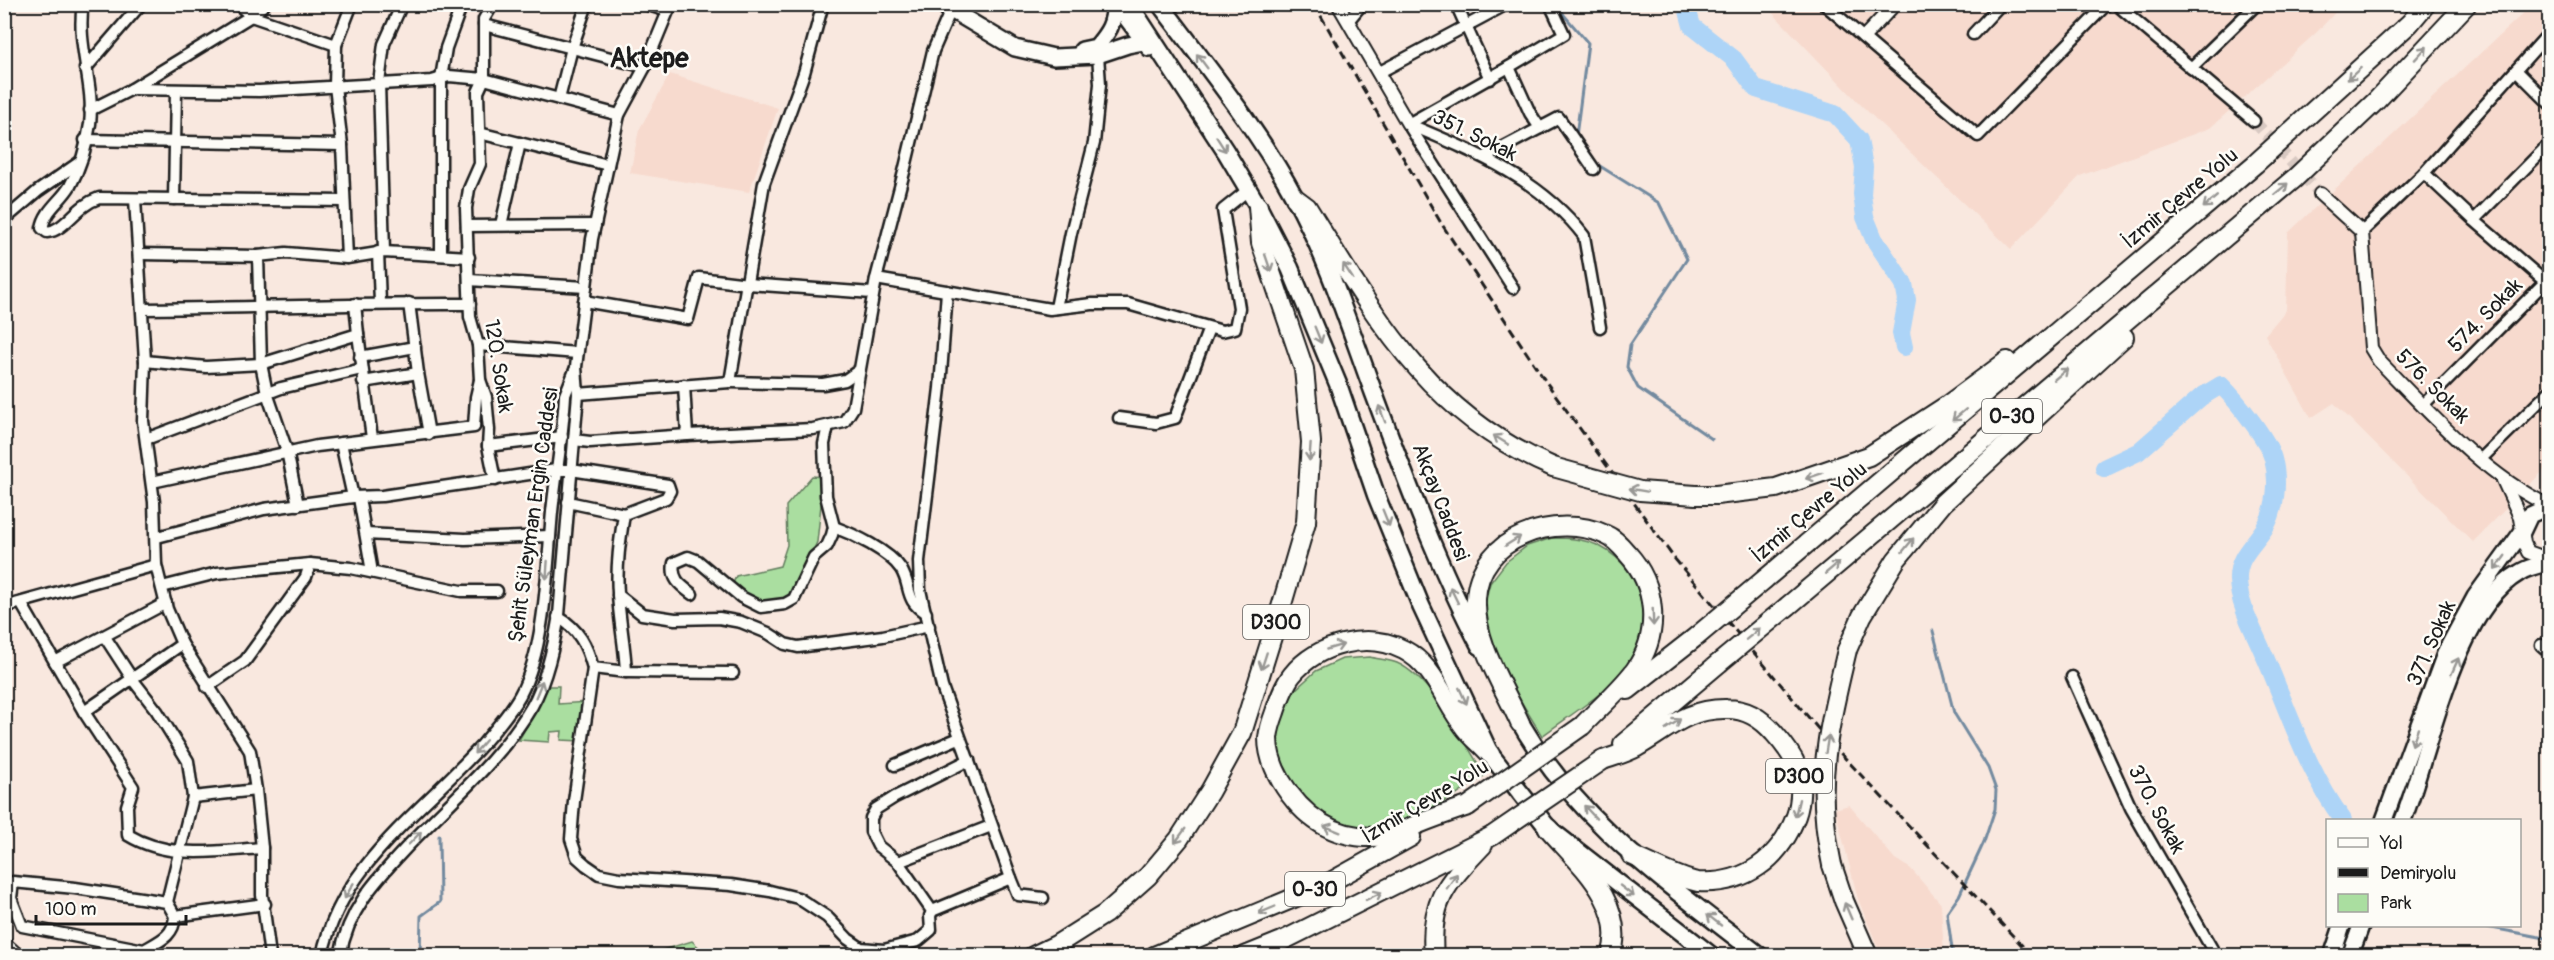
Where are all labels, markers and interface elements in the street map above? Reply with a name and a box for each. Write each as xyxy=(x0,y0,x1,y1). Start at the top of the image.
district label: Aktepe xyxy=(609,42,689,75)
one-way arrow xyxy=(2414,46,2428,61)
one-way arrow xyxy=(1196,53,1209,69)
one-way arrow xyxy=(2347,67,2362,81)
street label: 351. Sokak xyxy=(1428,103,1522,168)
one-way arrow xyxy=(1215,135,1227,152)
street label: İzmir Çevre Yolu xyxy=(2117,142,2244,255)
one-way arrow xyxy=(2273,183,2289,196)
one-way arrow xyxy=(2203,195,2218,209)
one-way arrow xyxy=(1264,253,1275,272)
one-way arrow xyxy=(1342,264,1354,280)
street label: 574. Sokak xyxy=(2442,272,2529,358)
street label: 120. Sokak xyxy=(478,317,519,415)
one-way arrow xyxy=(1313,325,1324,344)
street label: 576. Sokak xyxy=(2390,343,2476,430)
one-way arrow xyxy=(2053,368,2069,381)
street label: Şehit Süleyman Ergin Caddesi xyxy=(502,386,565,644)
road number: O-30 xyxy=(1982,399,2042,433)
one-way arrow xyxy=(1376,405,1387,424)
one-way arrow xyxy=(1951,409,1967,422)
one-way arrow xyxy=(1493,434,1510,446)
street label: Akçay Caddesi xyxy=(1406,440,1475,565)
one-way arrow xyxy=(1305,441,1316,461)
street label: İzmir Çevre Yolu xyxy=(1746,456,1873,569)
one-way arrow xyxy=(1805,472,1824,483)
one-way arrow xyxy=(1628,484,1648,495)
one-way arrow xyxy=(1381,508,1392,526)
one-way arrow xyxy=(1505,534,1522,547)
one-way arrow xyxy=(1901,538,1915,553)
one-way arrow xyxy=(2493,555,2506,571)
one-way arrow xyxy=(541,559,552,579)
one-way arrow xyxy=(1824,561,1839,575)
one-way arrow xyxy=(1448,587,1459,605)
street label: 371. Sokak xyxy=(2401,596,2462,690)
road number: D300 xyxy=(1243,605,1309,639)
one-way arrow xyxy=(1647,606,1658,626)
one-way arrow xyxy=(1745,628,1761,641)
one-way arrow xyxy=(1325,641,1344,652)
one-way arrow xyxy=(1258,651,1269,670)
one-way arrow xyxy=(2450,657,2461,675)
one-way arrow xyxy=(534,680,545,699)
one-way arrow xyxy=(1458,687,1470,705)
one-way arrow xyxy=(1664,717,1681,729)
one-way arrow xyxy=(2409,727,2420,746)
one-way arrow xyxy=(1822,735,1833,755)
one-way arrow xyxy=(473,739,487,754)
street label: İzmir Çevre Yolu xyxy=(1357,753,1494,850)
road number: D300 xyxy=(1766,759,1832,793)
street label: 370. Sokak xyxy=(2122,760,2191,859)
one-way arrow xyxy=(1791,798,1803,817)
one-way arrow xyxy=(1583,805,1598,820)
legend xyxy=(2326,819,2521,927)
one-way arrow xyxy=(1323,823,1342,834)
one-way arrow xyxy=(1174,827,1186,844)
one-way arrow xyxy=(408,830,423,845)
text: Yol xyxy=(2379,832,2403,855)
text: Demiryolu xyxy=(2380,862,2456,885)
road number: O-30 xyxy=(1285,872,1345,906)
one-way arrow xyxy=(1446,873,1458,889)
one-way arrow xyxy=(342,882,354,899)
one-way arrow xyxy=(1618,885,1634,898)
scale bar xyxy=(36,888,186,926)
one-way arrow xyxy=(1365,890,1382,902)
text: Park xyxy=(2380,892,2412,915)
text: 100 m xyxy=(45,898,97,921)
one-way arrow xyxy=(1842,902,1853,921)
one-way arrow xyxy=(1258,905,1276,916)
one-way arrow xyxy=(1706,913,1722,926)

